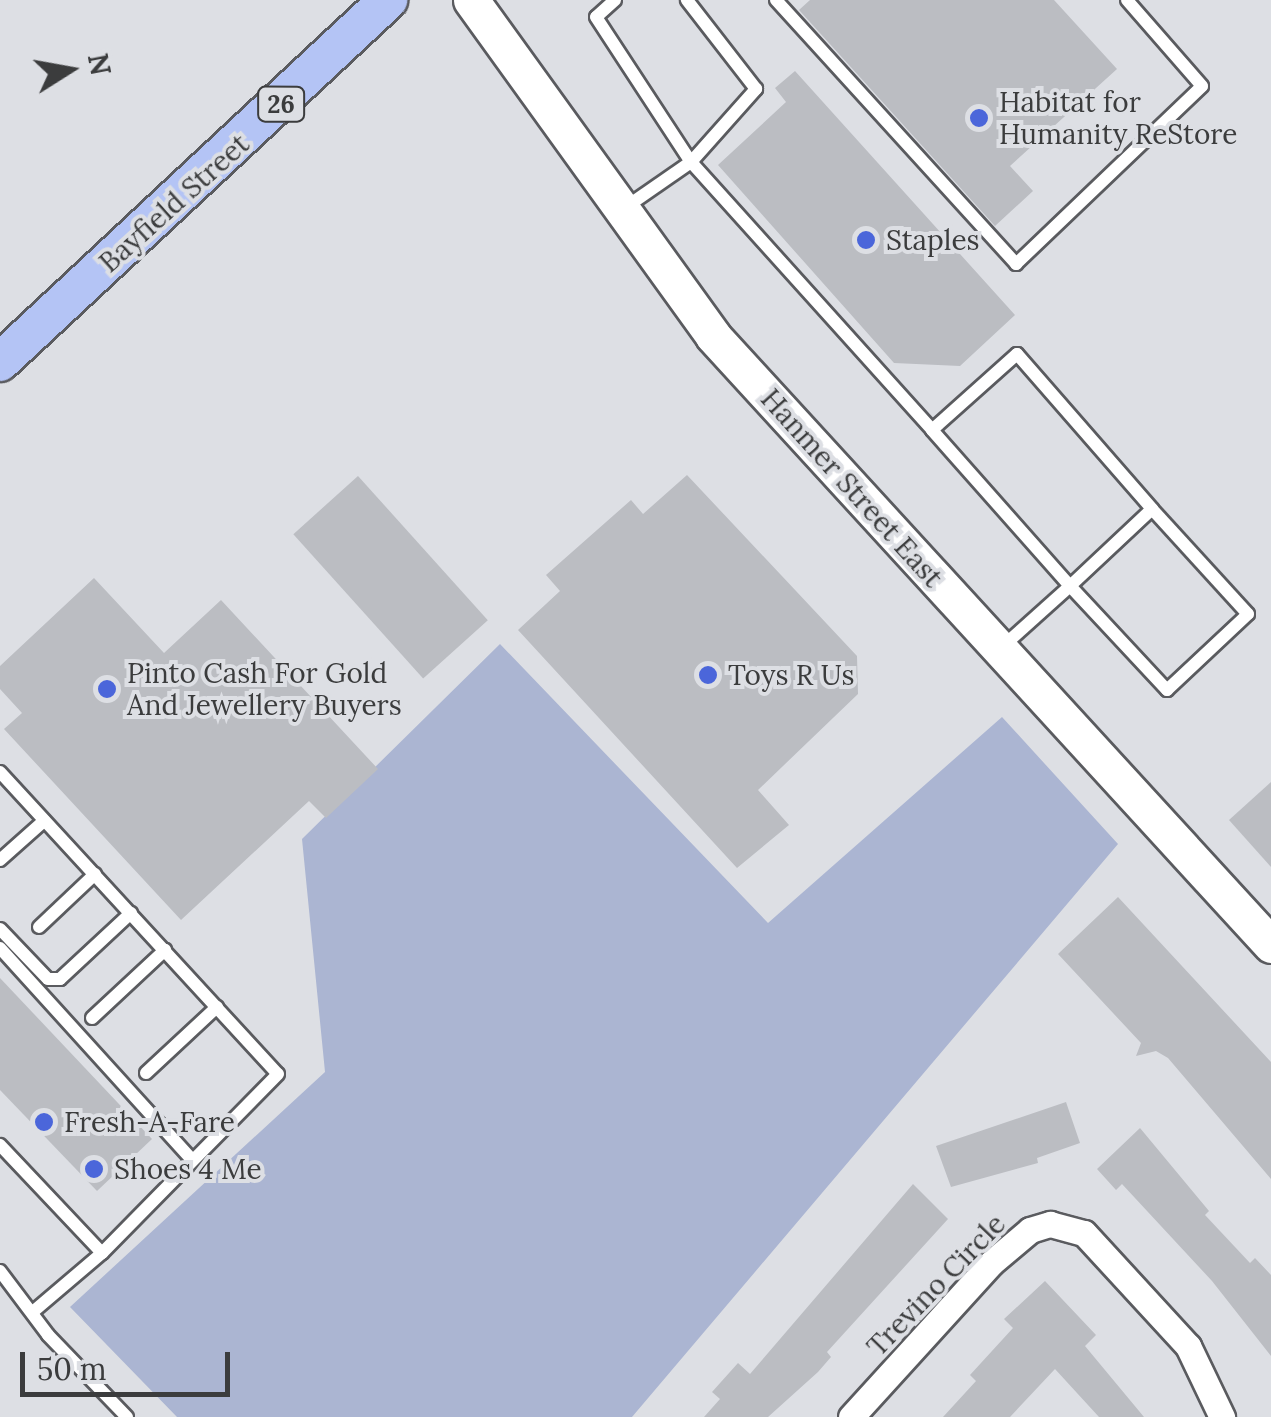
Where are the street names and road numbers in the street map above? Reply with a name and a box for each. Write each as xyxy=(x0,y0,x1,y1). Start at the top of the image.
road number: 26 xyxy=(256,84,306,124)
street label: Bayfield Street xyxy=(92,127,256,279)
street label: Hanmer Street East xyxy=(754,382,950,594)
street label: Trevino Circle xyxy=(860,1207,1012,1363)

